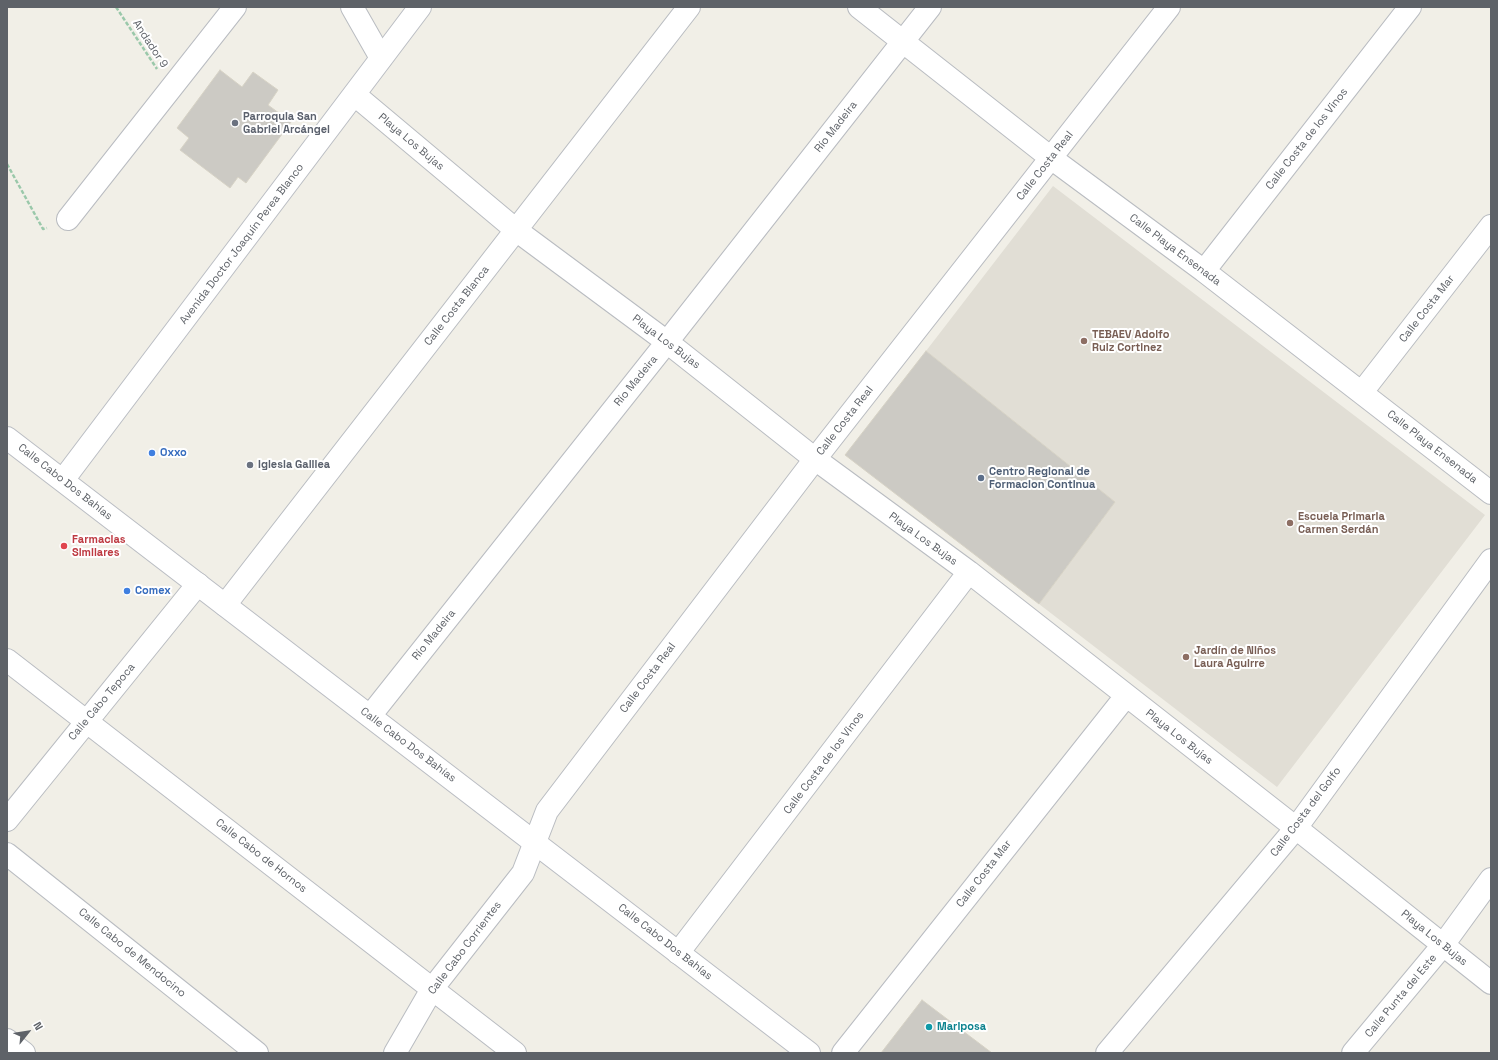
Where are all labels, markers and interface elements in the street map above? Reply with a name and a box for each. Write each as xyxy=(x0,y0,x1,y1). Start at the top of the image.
street label: Andador 9 xyxy=(130,18,170,70)
street label: Calle Costa de los Vinos xyxy=(1263,86,1351,192)
street label: Río Madeira xyxy=(812,99,860,155)
place label: Parroquia San Gabriel Arcángel xyxy=(243,110,330,136)
street label: Playa Los Bujas xyxy=(376,111,446,173)
marker: Parroquia San Gabriel Arcángel xyxy=(230,118,240,128)
street label: Calle Costa Real xyxy=(1014,129,1076,203)
street label: Avenida Doctor Joaquín Perea Blanco xyxy=(177,161,307,327)
street label: Calle Playa Ensenada xyxy=(1127,211,1223,289)
street label: Calle Costa Blanca xyxy=(422,263,492,349)
street label: Calle Costa Mar xyxy=(1397,273,1457,345)
street label: Playa Los Bujas xyxy=(629,312,703,372)
place label: TEBAEV Adolfo Ruiz Cortinez xyxy=(1092,328,1169,354)
marker: TEBAEV Adolfo Ruiz Cortinez xyxy=(1079,336,1089,346)
street label: Río Madeira xyxy=(612,353,660,409)
street label: Calle Costa Real xyxy=(814,384,876,458)
street label: Calle Playa Ensenada xyxy=(1384,408,1480,486)
street label: Calle Cabo Dos Bahías xyxy=(15,441,115,523)
place label: Oxxo xyxy=(160,446,187,460)
marker: Oxxo xyxy=(147,448,157,458)
place label: Iglesia Galilea xyxy=(258,458,330,472)
marker: Iglesia Galilea xyxy=(245,460,255,470)
place label: Centro Regional de Formacion Continua xyxy=(989,465,1095,491)
marker: Centro Regional de Formacion Continua xyxy=(976,473,986,483)
street label: Playa Los Bujas xyxy=(886,510,960,568)
place label: Escuela Primaria Carmen Serdán xyxy=(1298,510,1385,536)
marker: Escuela Primaria Carmen Serdán xyxy=(1285,518,1295,528)
place label: Farmacias Similares xyxy=(72,533,126,559)
marker: Farmacias Similares xyxy=(59,541,69,551)
place label: Comex xyxy=(135,584,171,598)
marker: Comex xyxy=(122,586,132,596)
street label: Río Madeira xyxy=(410,607,458,663)
street label: Calle Costa Real xyxy=(617,640,679,716)
place label: Jardín de Niños Laura Aguirre xyxy=(1194,644,1276,670)
marker: Jardín de Niños Laura Aguirre xyxy=(1181,652,1191,662)
street label: Calle Cabo Tepoca xyxy=(66,661,138,743)
street label: Calle Cabo Dos Bahías xyxy=(358,705,458,785)
street label: Playa Los Bujas xyxy=(1143,707,1215,767)
street label: Calle Costa de los Vinos xyxy=(781,709,867,817)
street label: Calle Costa del Golfo xyxy=(1268,764,1344,860)
street label: Calle Cabo de Hornos xyxy=(213,816,309,896)
street label: Calle Costa Mar xyxy=(954,838,1014,910)
street label: Calle Cabo Corrientes xyxy=(426,899,504,997)
street label: Calle Cabo Dos Bahías xyxy=(615,901,715,983)
street label: Calle Cabo de Mendocino xyxy=(76,906,188,1000)
street label: Playa Los Bujas xyxy=(1398,907,1470,969)
street label: Calle Punta del Este xyxy=(1362,952,1440,1040)
north arrow xyxy=(8,1012,48,1052)
text: N xyxy=(30,1019,46,1033)
place label: Mariposa xyxy=(937,1020,986,1034)
marker: Mariposa xyxy=(924,1022,934,1032)

